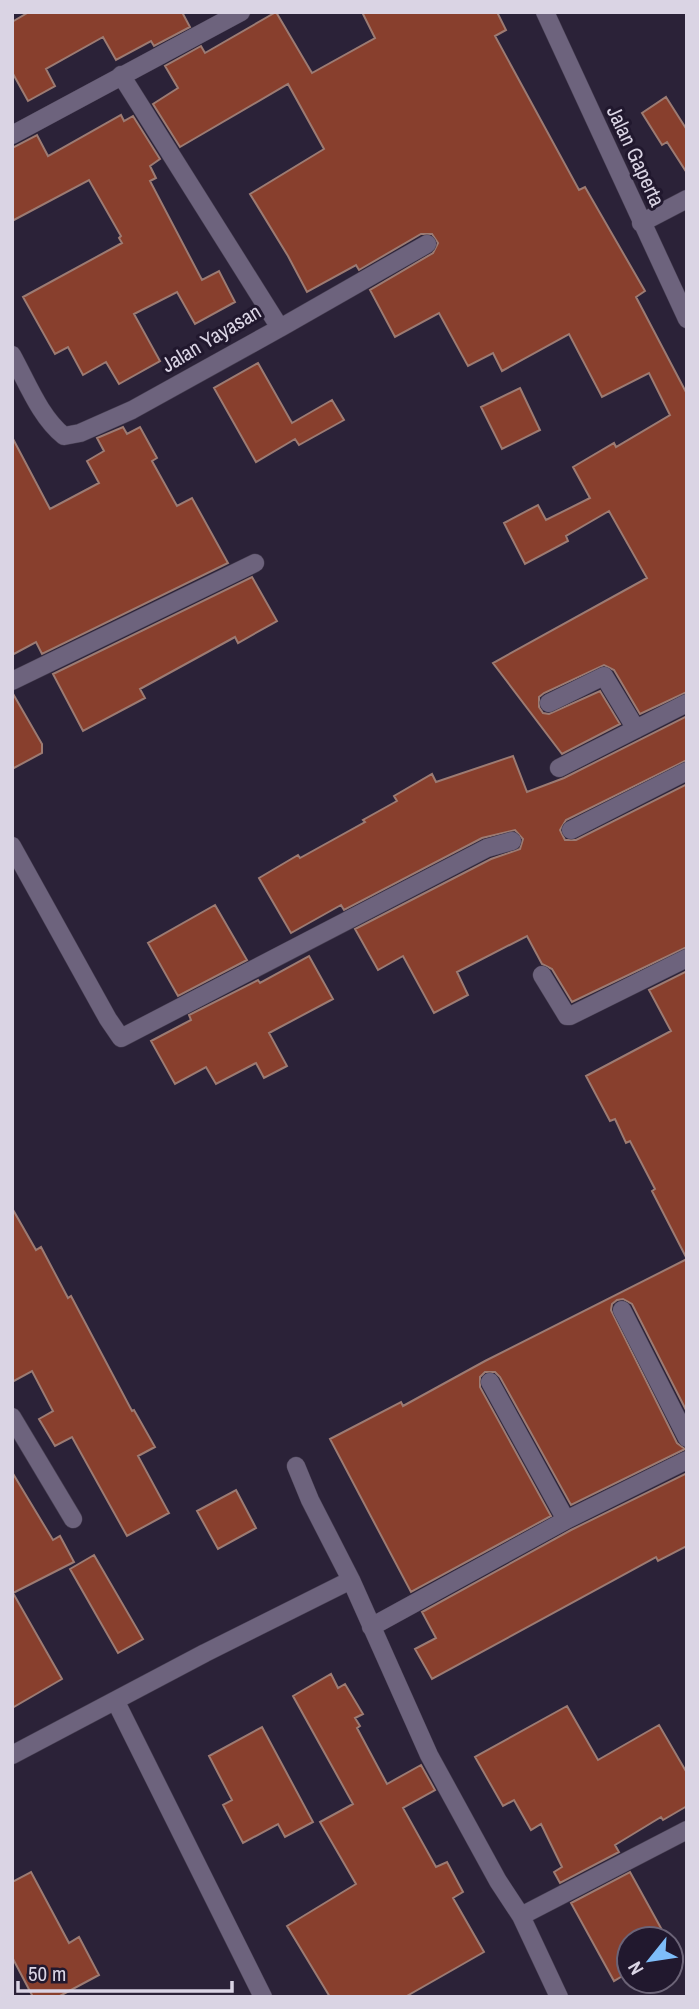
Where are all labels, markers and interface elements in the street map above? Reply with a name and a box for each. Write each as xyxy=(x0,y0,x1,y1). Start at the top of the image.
street label: Jalan Gaperta xyxy=(600,101,672,212)
street label: Jalan Yayasan xyxy=(156,297,266,379)
north arrow xyxy=(615,1925,685,1995)
scale bar xyxy=(18,1950,231,1994)
text: N xyxy=(621,1957,649,1980)
text: 50 m xyxy=(28,1959,66,1988)

